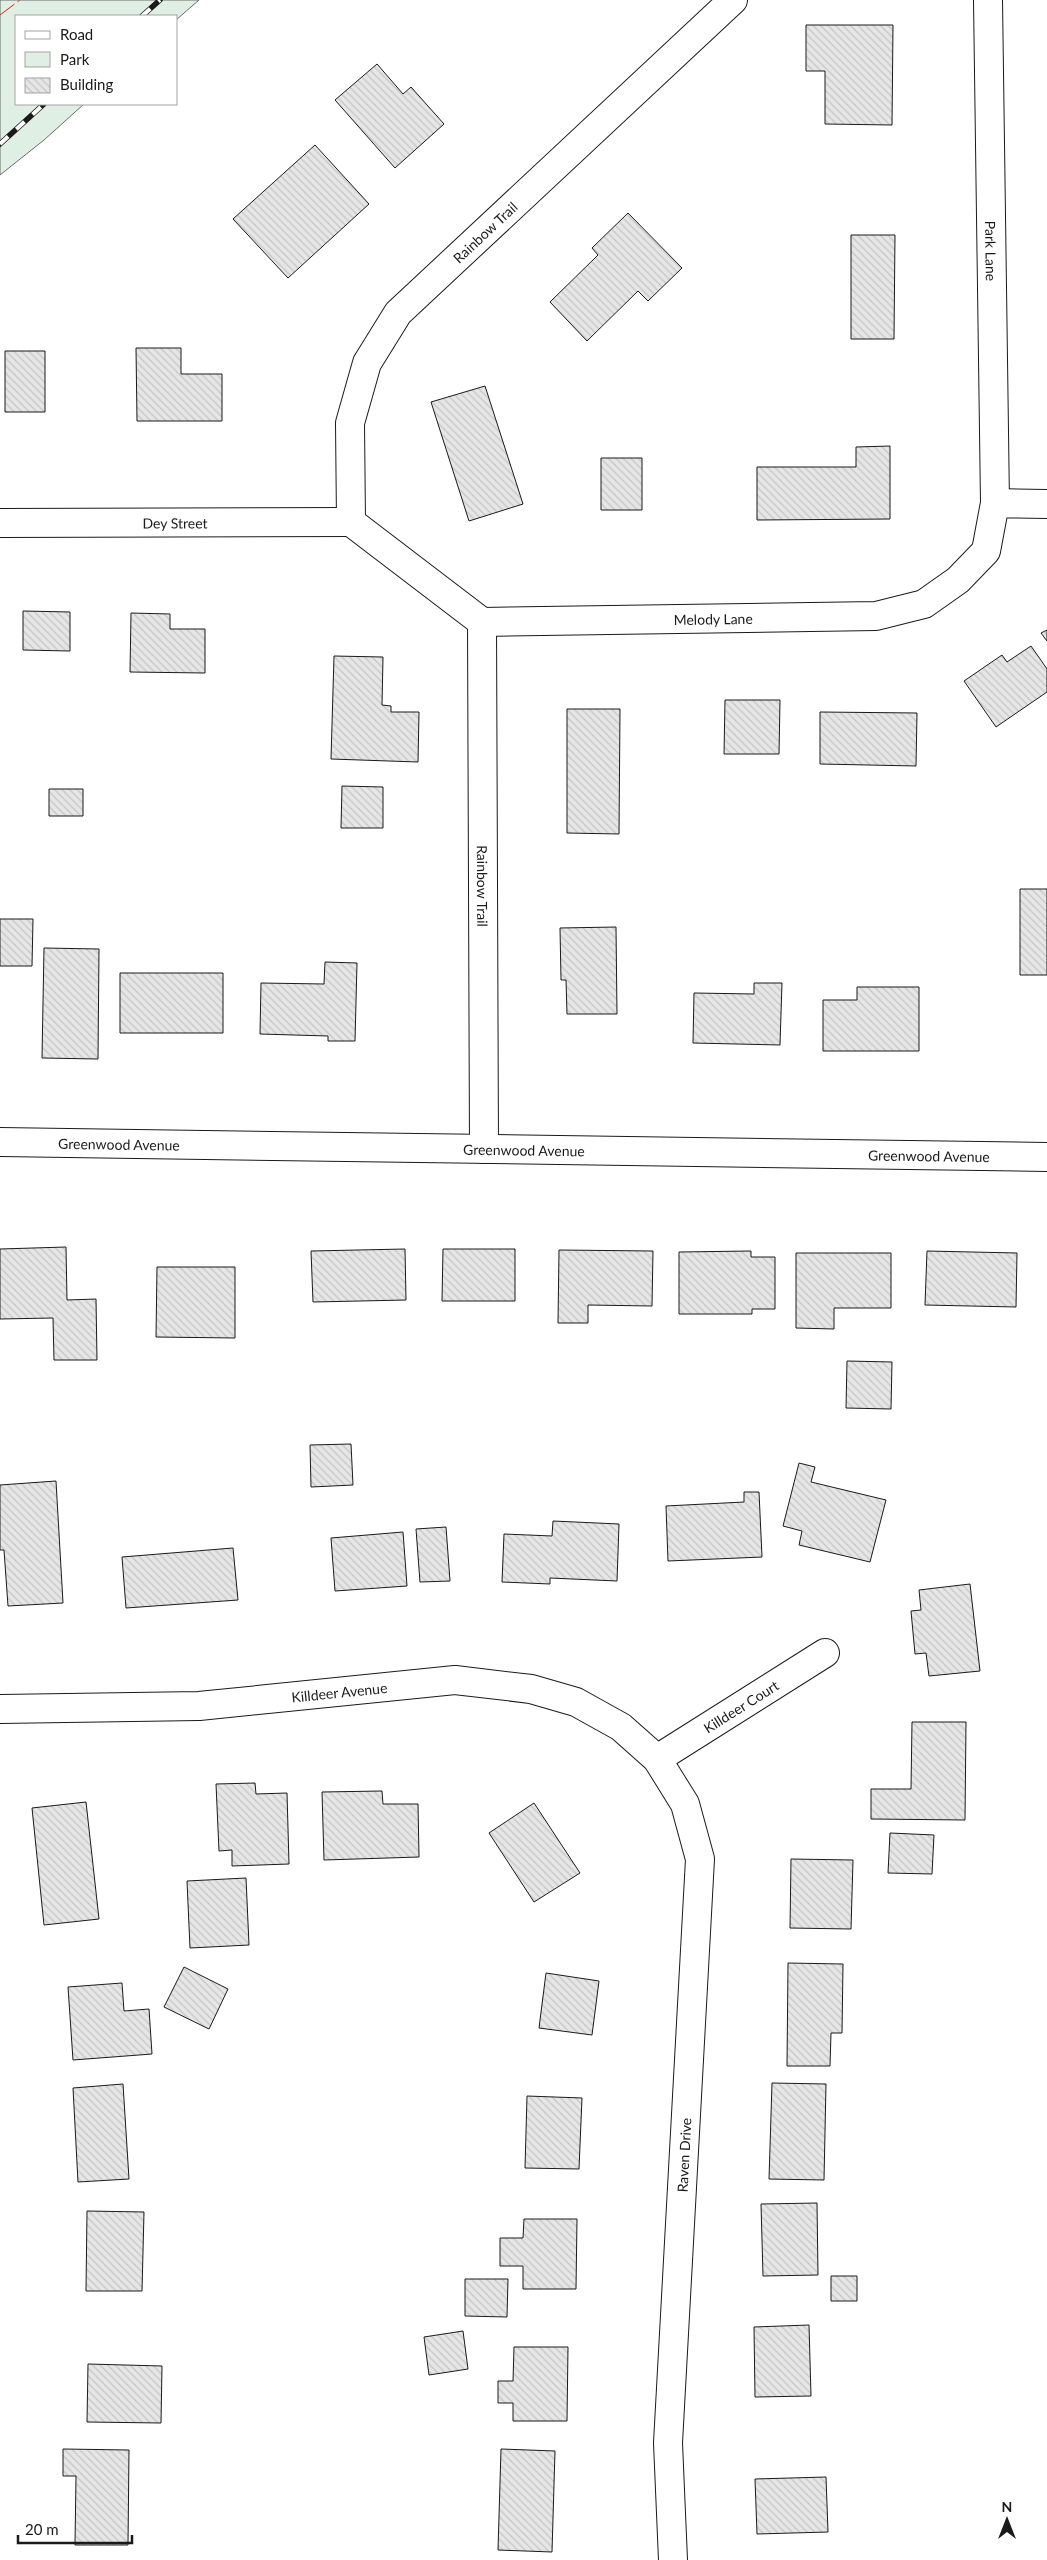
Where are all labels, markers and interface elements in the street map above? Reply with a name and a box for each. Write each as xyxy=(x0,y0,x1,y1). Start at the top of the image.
legend xyxy=(15,15,178,105)
text: Road xyxy=(60,25,93,43)
text: Park xyxy=(60,50,90,68)
text: Building xyxy=(60,75,113,93)
street label: Rainbow Trail xyxy=(449,198,520,266)
street label: Park Lane xyxy=(983,221,1000,281)
street label: Dey Street xyxy=(142,514,208,531)
street label: Melody Lane xyxy=(673,609,753,628)
street label: Rainbow Trail xyxy=(474,845,492,927)
street label: Greenwood Avenue xyxy=(58,1134,180,1153)
street label: Greenwood Avenue xyxy=(463,1140,585,1159)
street label: Greenwood Avenue xyxy=(868,1146,990,1165)
street label: Killdeer Court xyxy=(700,1676,781,1736)
street label: Killdeer Avenue xyxy=(291,1678,388,1705)
street label: Raven Drive xyxy=(674,2117,694,2193)
north arrow xyxy=(982,2495,1032,2545)
text: N xyxy=(1002,2498,1012,2515)
scale bar xyxy=(18,2512,131,2544)
text: 20 m xyxy=(25,2520,59,2538)

